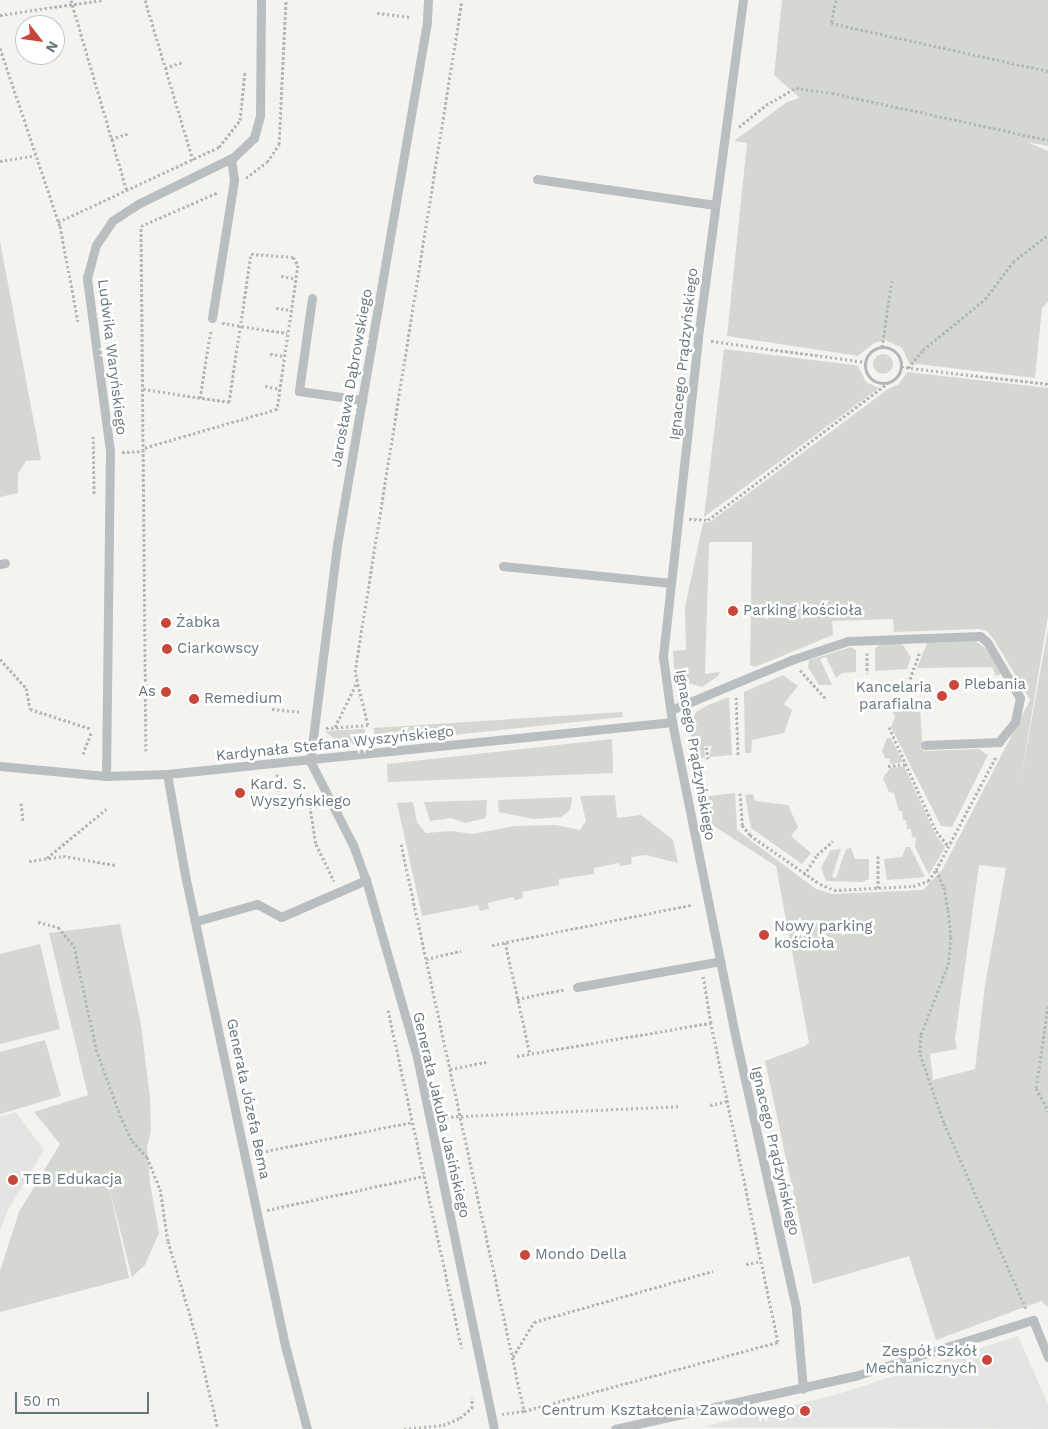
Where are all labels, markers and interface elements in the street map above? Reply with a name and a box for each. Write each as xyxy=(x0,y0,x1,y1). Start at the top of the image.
north arrow xyxy=(15,15,65,65)
text: N xyxy=(43,39,62,55)
street label: Ignacego Prądzyńskiego xyxy=(666,267,702,441)
street label: Ludwika Waryńskiego xyxy=(93,278,131,436)
street label: Jarosława Dąbrowskiego xyxy=(327,287,377,469)
place label: Parking kościoła xyxy=(743,602,862,620)
marker: Parking kościoła xyxy=(727,605,739,617)
place label: Żabka xyxy=(176,614,220,632)
marker: Żabka xyxy=(160,617,172,629)
place label: Ciarkowscy xyxy=(177,640,259,658)
marker: Ciarkowscy xyxy=(161,643,173,655)
street label: Ignacego Prądzyńskiego xyxy=(671,668,719,842)
place label: Plebania xyxy=(964,676,1026,694)
place label: Kancelaria parafialna xyxy=(856,678,932,713)
marker: Plebania xyxy=(948,679,960,691)
place label: As xyxy=(138,683,156,701)
marker: As xyxy=(160,686,172,698)
place label: Remedium xyxy=(204,690,282,708)
marker: Kancelaria parafialna xyxy=(936,690,948,702)
marker: Remedium xyxy=(188,693,200,705)
street label: Kardynała Stefana Wyszyńskiego xyxy=(215,722,455,766)
place label: Kard. S. Wyszyńskiego xyxy=(250,775,351,810)
marker: Kard. S. Wyszyńskiego xyxy=(234,787,246,799)
place label: Nowy parking kościoła xyxy=(774,917,873,952)
marker: Nowy parking kościoła xyxy=(758,929,770,941)
street label: Generała Jakuba Jasińskiego xyxy=(408,1009,474,1221)
street label: Generała Józefa Bema xyxy=(222,1016,274,1182)
street label: Ignacego Prądzyńskiego xyxy=(747,1065,803,1237)
place label: TEB Edukacja xyxy=(23,1171,122,1189)
marker: TEB Edukacja xyxy=(7,1174,19,1186)
place label: Mondo Della xyxy=(535,1246,627,1264)
marker: Mondo Della xyxy=(519,1249,531,1261)
place label: Zespół Szkół Mechanicznych xyxy=(865,1342,977,1377)
marker: Zespół Szkół Mechanicznych xyxy=(981,1354,993,1366)
scale bar xyxy=(18,1382,151,1414)
text: 50 m xyxy=(23,1392,60,1410)
place label: Centrum Kształcenia Zawodowego xyxy=(541,1402,795,1420)
marker: Centrum Kształcenia Zawodowego xyxy=(799,1405,811,1417)

